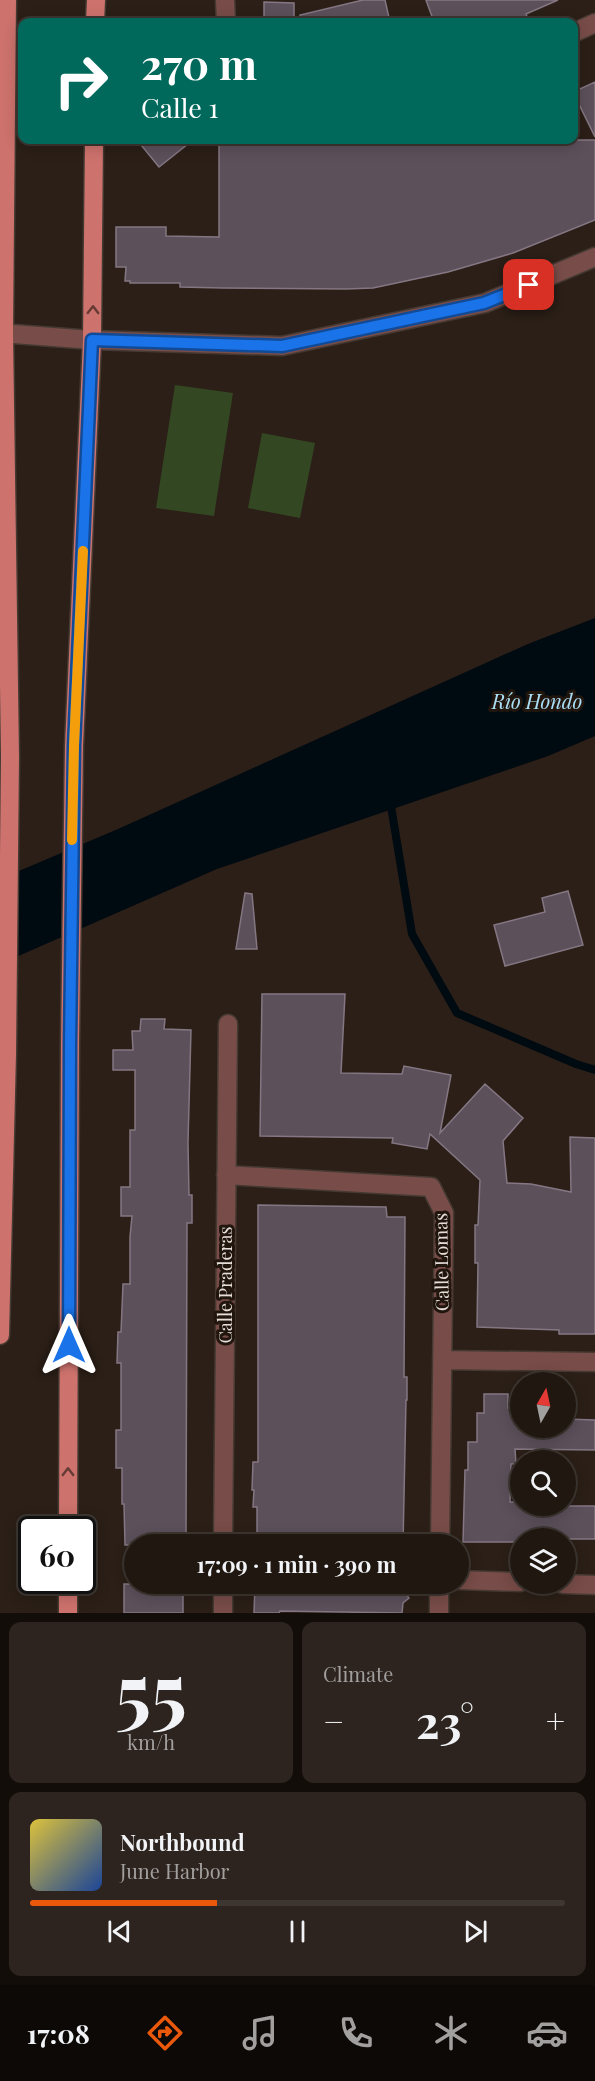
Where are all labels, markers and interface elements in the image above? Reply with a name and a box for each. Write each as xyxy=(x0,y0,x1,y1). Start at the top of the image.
text: 270 m xyxy=(141,35,257,91)
icon: right xyxy=(42,42,120,120)
text: Calle 1 xyxy=(141,89,219,125)
pin xyxy=(503,259,554,310)
icon: arrive xyxy=(512,268,545,301)
one-way arrow xyxy=(87,306,99,315)
water label: Río Hondo xyxy=(491,687,582,714)
street label: Calle Lomas xyxy=(428,1213,454,1311)
street label: Calle Praderas xyxy=(213,1226,237,1344)
position arrow xyxy=(37,1313,101,1377)
north arrow xyxy=(510,1372,576,1438)
map controls xyxy=(510,1372,576,1594)
button: search xyxy=(510,1450,576,1516)
one-way arrow xyxy=(62,1467,74,1476)
speed limit sign: 60 xyxy=(18,1516,96,1594)
button: layers xyxy=(510,1528,576,1594)
text: 17:09 · 1 min · 390 m xyxy=(197,1549,396,1579)
text: 55 xyxy=(115,1637,187,1741)
text: Climate xyxy=(323,1660,393,1687)
text: 23° xyxy=(416,1690,474,1750)
text: − xyxy=(323,1698,344,1742)
text: + xyxy=(546,1698,565,1742)
text: km/h xyxy=(127,1728,175,1755)
text: Northbound xyxy=(120,1827,245,1857)
text: June Harbor xyxy=(120,1857,230,1884)
icon: previous xyxy=(103,1915,136,1948)
icon: pause xyxy=(281,1915,314,1948)
icon: next xyxy=(459,1915,492,1948)
icon: directions xyxy=(144,2012,186,2054)
icon: music xyxy=(239,2012,281,2054)
icon: phone xyxy=(335,2012,377,2054)
icon: climate xyxy=(430,2012,472,2054)
icon: car xyxy=(526,2012,568,2054)
text: 17:08 xyxy=(27,2015,90,2051)

